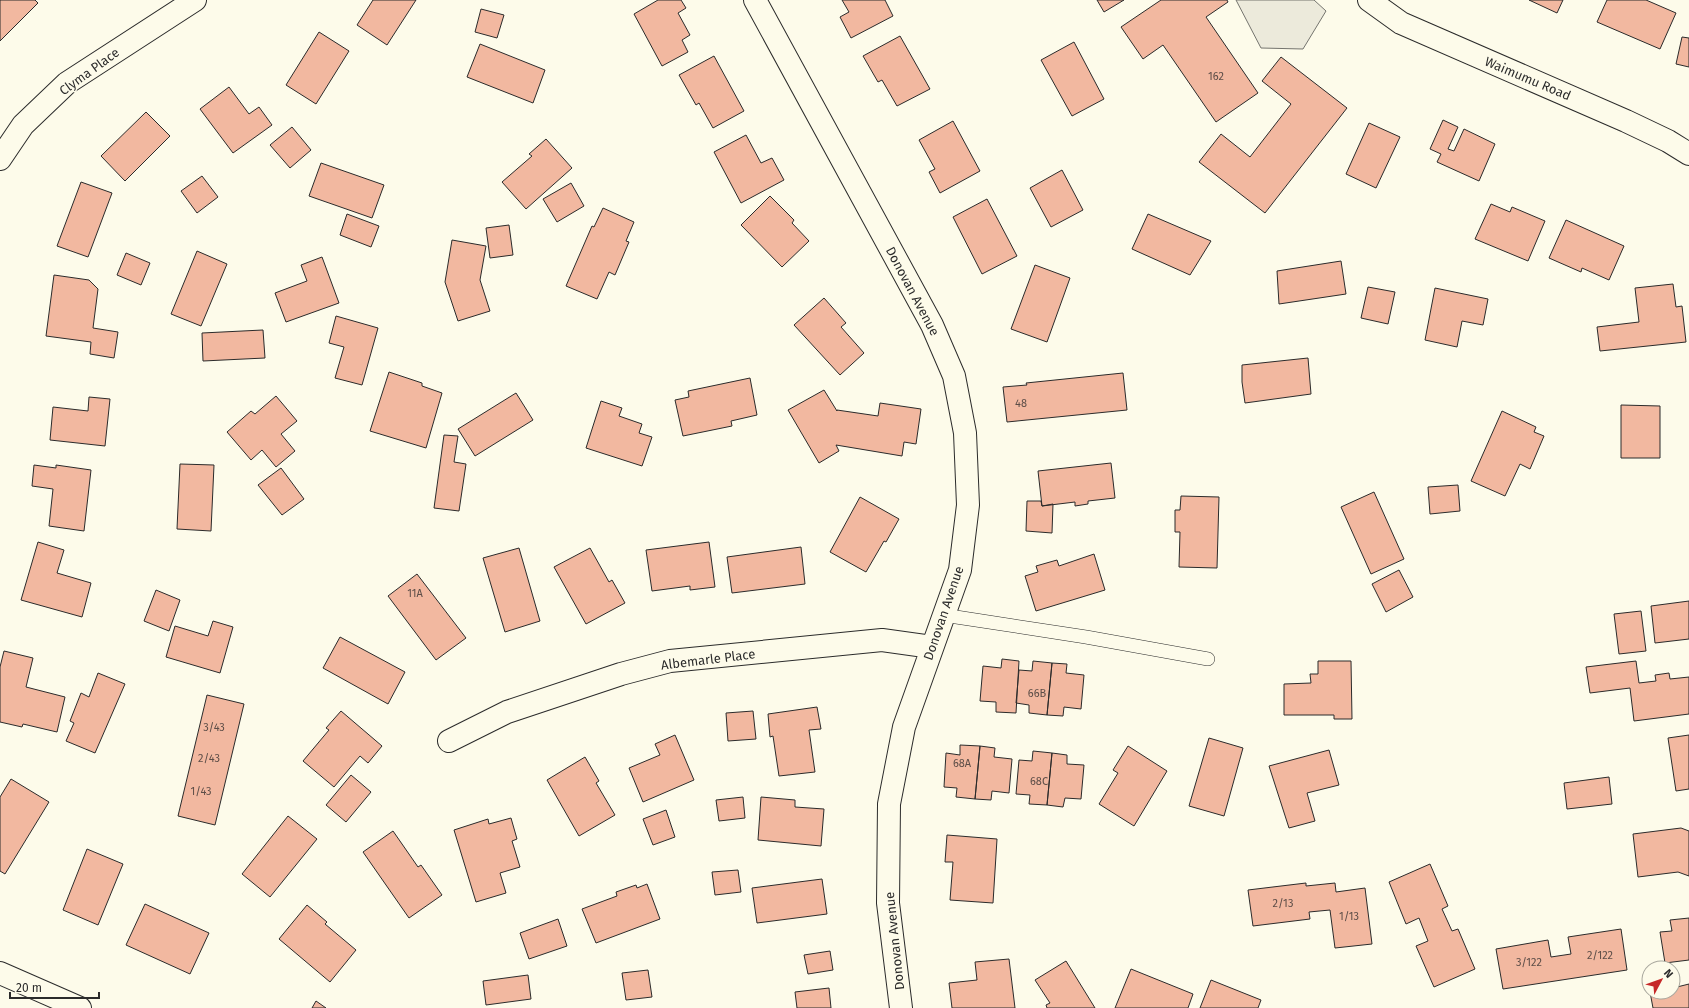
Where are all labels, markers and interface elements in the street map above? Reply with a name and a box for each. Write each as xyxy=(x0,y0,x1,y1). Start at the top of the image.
street label: Clyma Place xyxy=(57,45,122,98)
street label: Waimumu Road xyxy=(1483,54,1573,103)
house number: 162 xyxy=(1208,70,1224,83)
street label: Donovan Avenue xyxy=(883,244,942,338)
house number: 48 xyxy=(1015,397,1027,410)
street label: Donovan Avenue xyxy=(920,564,967,662)
house number: 11A xyxy=(407,587,424,600)
street label: Albemarle Place xyxy=(660,646,756,673)
house number: 66B xyxy=(1028,687,1047,700)
house number: 3/43 xyxy=(203,721,225,734)
house number: 2/43 xyxy=(198,752,220,765)
house number: 68A xyxy=(953,757,972,770)
house number: 68C xyxy=(1030,775,1048,788)
house number: 1/43 xyxy=(190,785,212,798)
street label: Donovan Avenue xyxy=(882,891,907,991)
house number: 2/13 xyxy=(1273,897,1293,910)
house number: 1/13 xyxy=(1339,910,1359,923)
house number: 2/122 xyxy=(1587,949,1613,962)
house number: 3/122 xyxy=(1516,956,1542,969)
north arrow xyxy=(1641,960,1681,1000)
text: N xyxy=(1661,967,1675,981)
scale bar xyxy=(10,974,99,1000)
text: 20 m xyxy=(16,981,42,995)

